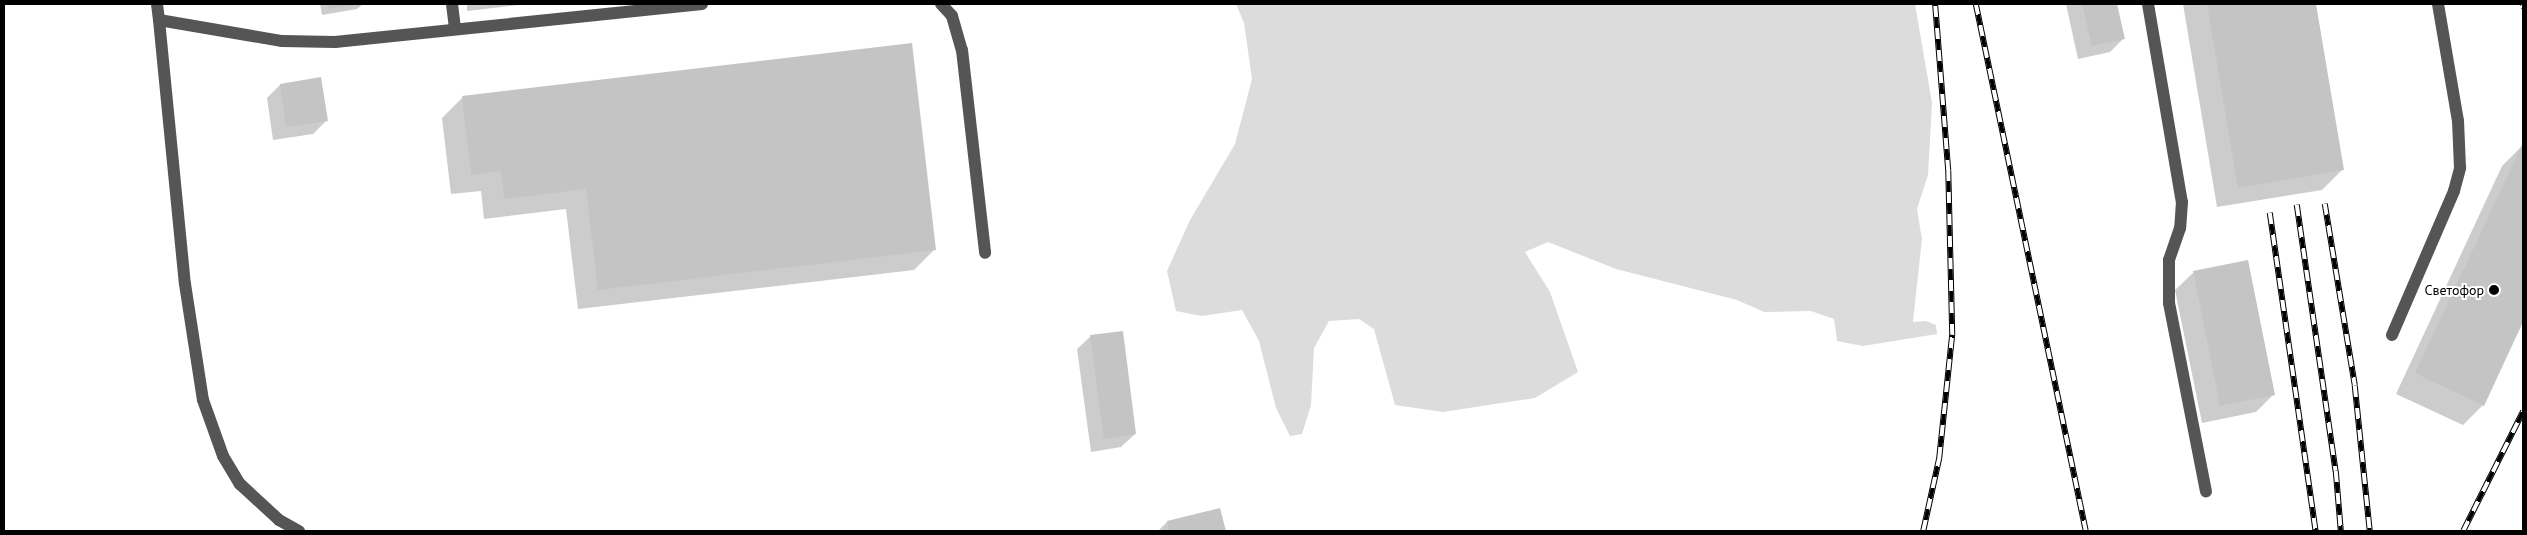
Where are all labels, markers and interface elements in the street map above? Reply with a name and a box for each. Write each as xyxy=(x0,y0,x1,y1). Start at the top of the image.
place label: Светофор xyxy=(2424,282,2484,298)
marker: Светофор xyxy=(2488,284,2500,296)

